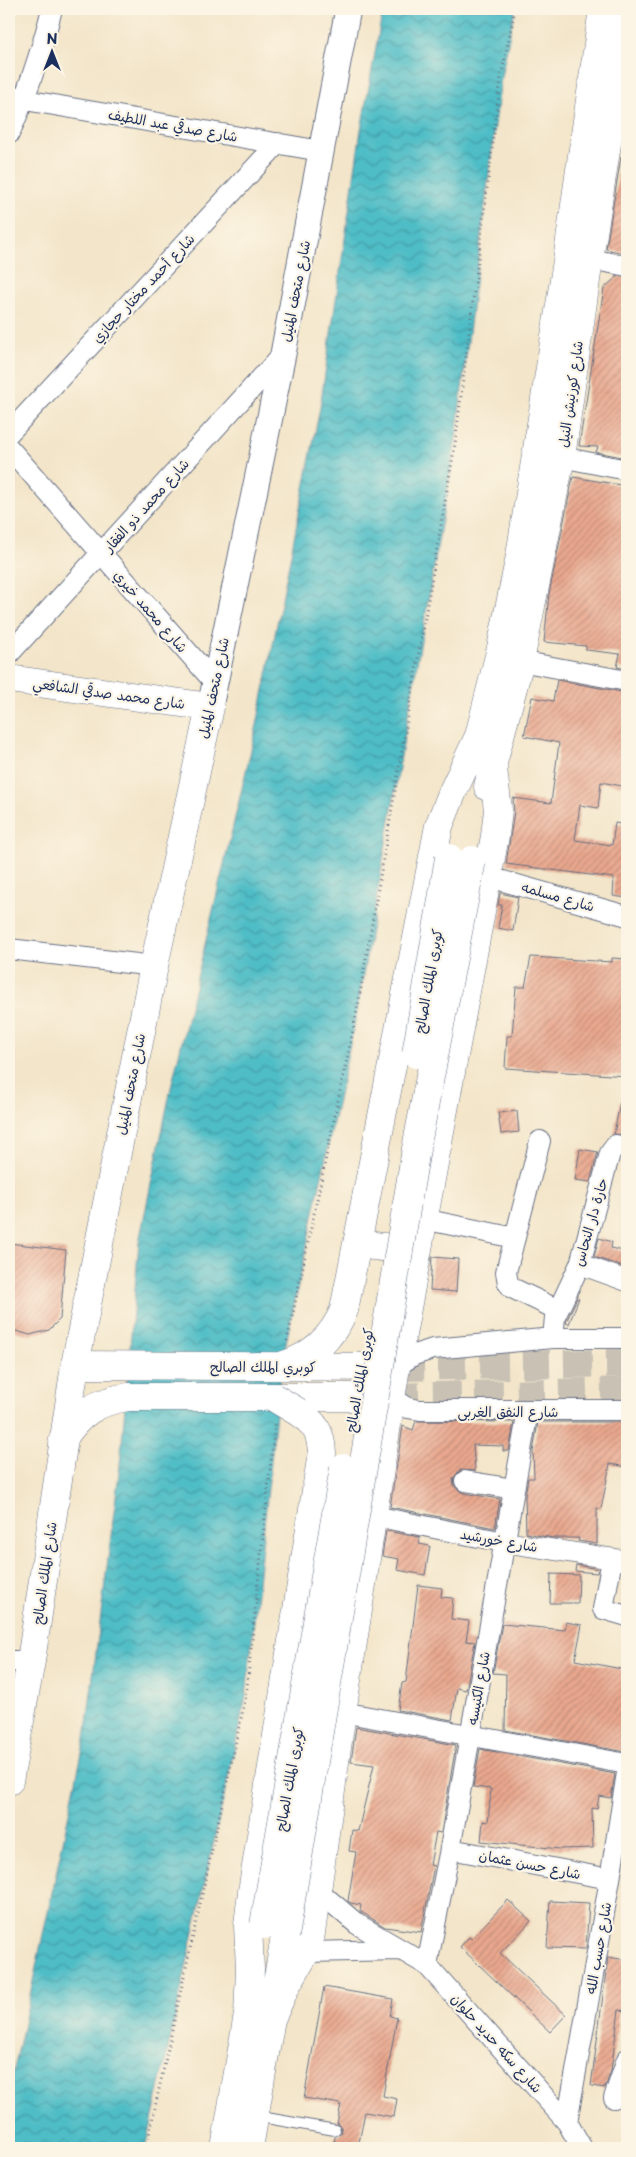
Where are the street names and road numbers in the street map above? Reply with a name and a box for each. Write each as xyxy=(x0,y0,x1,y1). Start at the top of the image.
street label: شارع صدقي عبد اللطيف xyxy=(106,103,239,148)
street label: شارع أحمد مختار حجازي xyxy=(87,229,200,348)
street label: شارع متحف المنيل xyxy=(275,238,315,344)
street label: شارع كورنيش النيل xyxy=(552,339,588,449)
street label: شارع محمد ذو الفقار xyxy=(98,454,194,557)
street label: شارع محمد خيري xyxy=(108,565,193,658)
street label: شارع متحف المنيل xyxy=(192,635,234,741)
street label: شارع محمد صدقي الشافعي xyxy=(31,672,186,717)
street label: شارع مسلمه xyxy=(519,875,597,917)
street label: كوبرى الملك الصالح xyxy=(408,927,448,1035)
street label: شارع متحف المنيل xyxy=(110,1031,150,1137)
street label: حارة دار النحاس xyxy=(567,1175,613,1269)
street label: كوبرى الملك الصالح xyxy=(339,1326,379,1434)
street label: كوبري الملك الصالح xyxy=(210,1356,316,1378)
street label: شارع النفق الغربى xyxy=(458,1401,558,1422)
street label: شارع الملك الصالح xyxy=(26,1520,62,1626)
street label: شارع خورشيد xyxy=(459,1523,539,1557)
street label: شارع الكنيسه xyxy=(461,1649,495,1727)
street label: كوبرى الملك الصالح xyxy=(269,1725,309,1833)
street label: شارع حسن عثمان xyxy=(477,1844,583,1884)
street label: شارع حسب الله xyxy=(580,1900,616,1996)
street label: شارع سكه حديد حلوان xyxy=(447,1989,547,2097)

